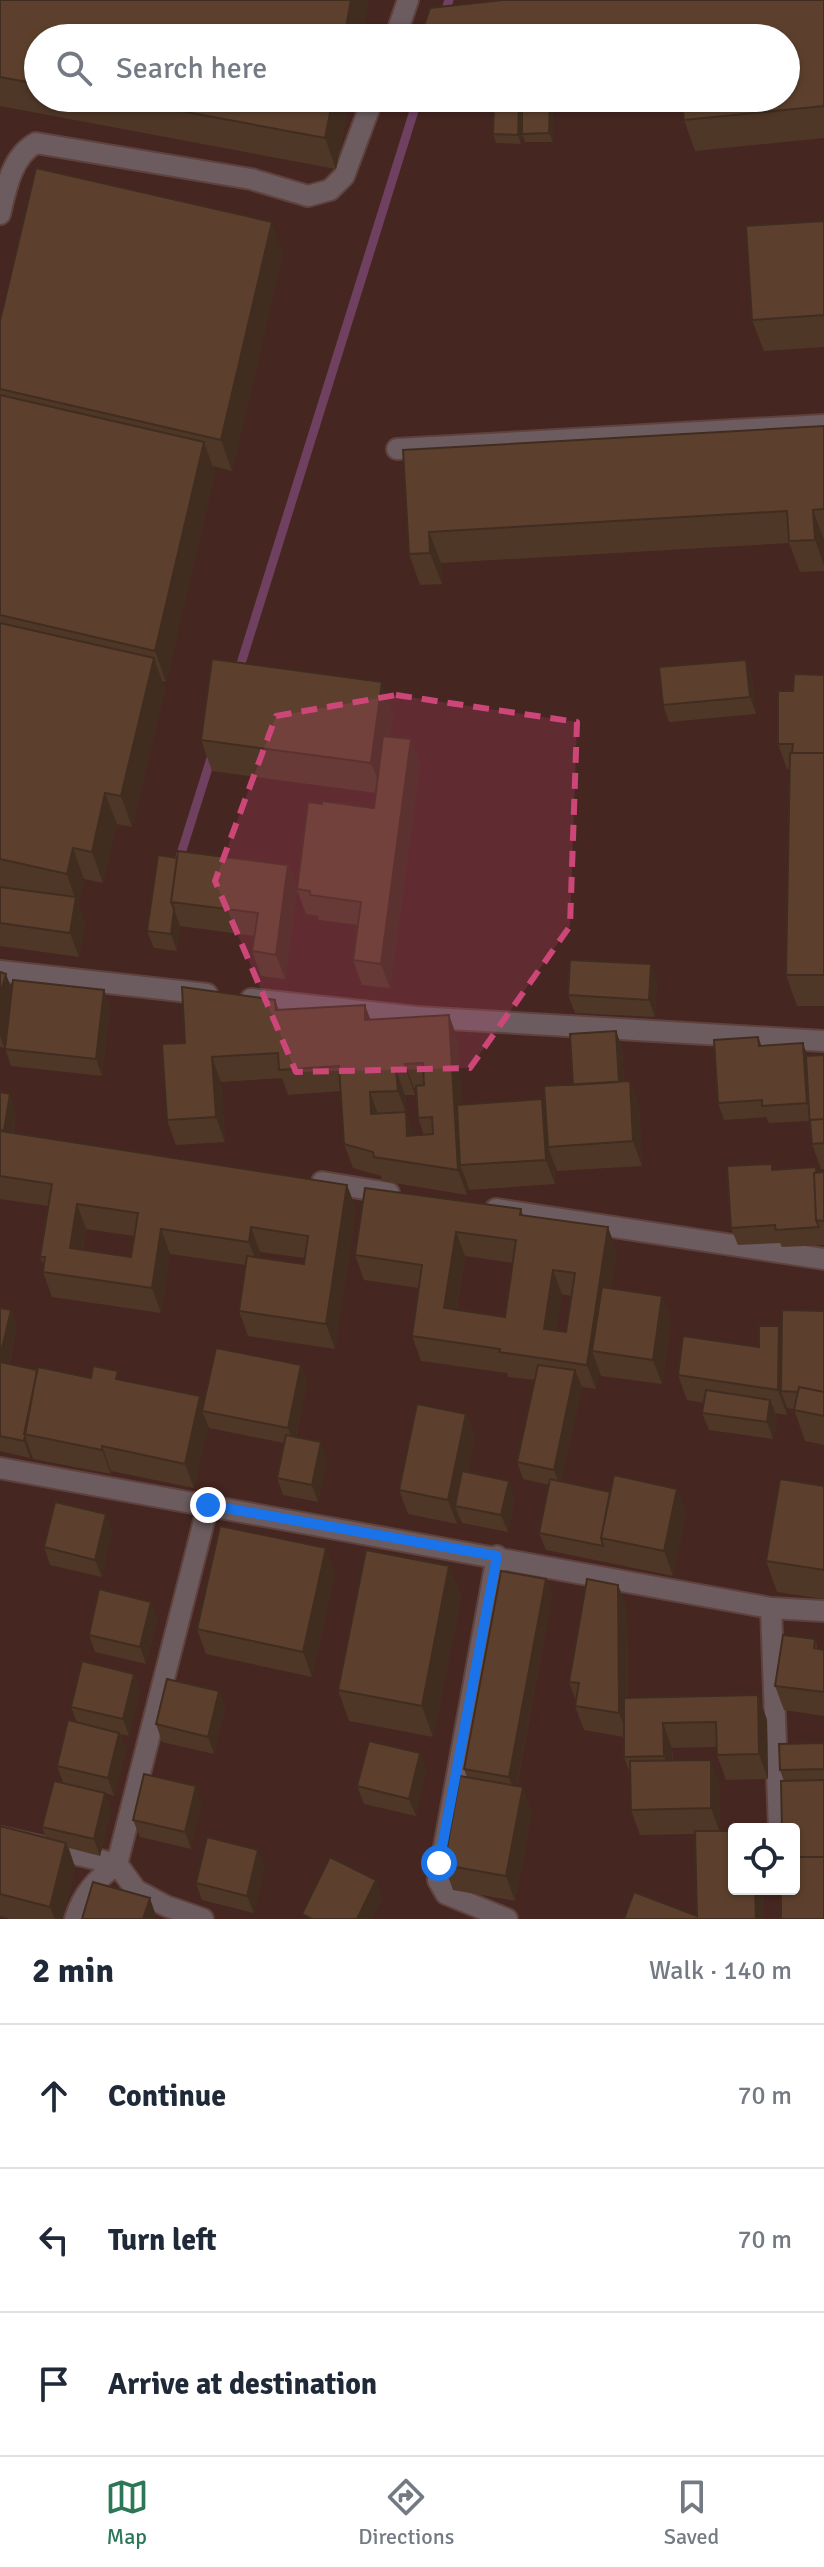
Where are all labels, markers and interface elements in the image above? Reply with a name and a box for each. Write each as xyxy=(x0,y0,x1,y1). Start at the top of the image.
search box xyxy=(24,24,800,112)
icon: search xyxy=(52,46,96,90)
text: Search here xyxy=(116,50,267,87)
route end xyxy=(190,1487,226,1523)
map controls xyxy=(728,1823,800,1895)
button: locate xyxy=(728,1823,800,1895)
route start xyxy=(421,1845,457,1881)
text: 2 min xyxy=(32,1950,114,1992)
text: Walk · 140 m xyxy=(649,1955,792,1987)
icon: ahead xyxy=(32,2074,76,2118)
text: Continue xyxy=(108,2078,226,2115)
text: 70 m xyxy=(737,2080,792,2112)
icon: left xyxy=(32,2218,76,2262)
text: Turn left xyxy=(108,2222,217,2259)
text: 70 m xyxy=(737,2224,792,2256)
icon: arrive xyxy=(32,2362,76,2406)
text: Arrive at destination xyxy=(108,2366,377,2403)
tab: Map xyxy=(105,2475,149,2550)
tab: Directions xyxy=(358,2475,454,2550)
tab: Saved xyxy=(664,2475,719,2550)

